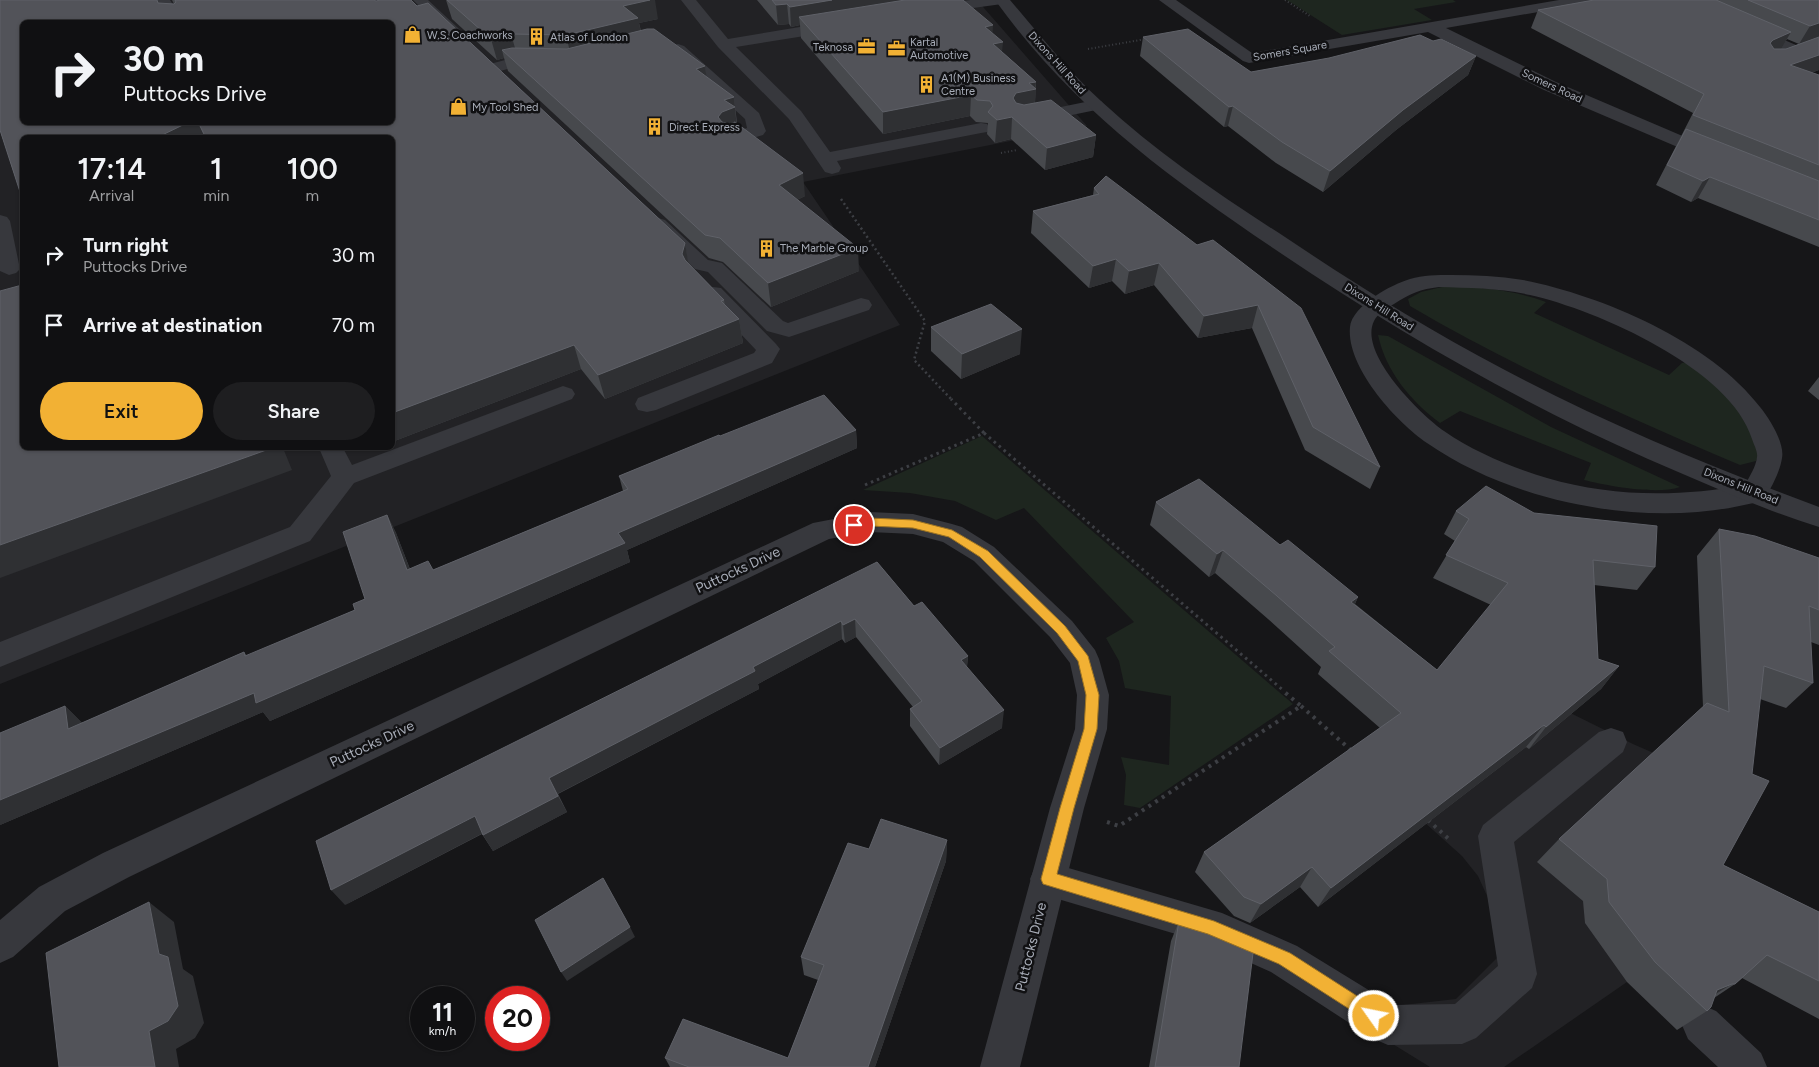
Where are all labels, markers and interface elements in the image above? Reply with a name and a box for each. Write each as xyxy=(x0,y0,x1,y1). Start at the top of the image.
shop icon: W.S. Coachworks xyxy=(403,25,423,45)
building icon: Atlas of London xyxy=(526,27,546,47)
place label: W.S. Coachworks xyxy=(427,29,513,42)
street label: Dixons Hill Road xyxy=(1026,29,1088,97)
place label: Atlas of London xyxy=(550,31,628,44)
place label: Kartal Automotive xyxy=(910,36,968,62)
office icon: Teknosa xyxy=(857,37,877,57)
text: 30 m xyxy=(123,38,204,80)
office icon: Kartal Automotive xyxy=(886,38,906,58)
street label: Somers Square xyxy=(1252,38,1328,64)
icon: right xyxy=(40,40,105,105)
place label: Teknosa xyxy=(813,41,853,54)
street label: Somers Road xyxy=(1520,66,1584,106)
place label: A1(M) Business Centre xyxy=(941,72,1016,98)
building icon: A1(M) Business Centre xyxy=(917,74,937,94)
text: Puttocks Drive xyxy=(123,80,266,107)
shop icon: My Tool Shed xyxy=(448,97,468,117)
place label: My Tool Shed xyxy=(472,101,538,114)
building icon: Direct Express xyxy=(645,117,665,137)
place label: Direct Express xyxy=(669,121,740,134)
text: 17:14 xyxy=(77,150,146,187)
text: 1 xyxy=(210,150,223,187)
text: 100 xyxy=(287,150,338,187)
text: Arrival xyxy=(89,186,134,205)
text: min xyxy=(203,186,229,205)
text: m xyxy=(305,186,319,205)
text: Turn right xyxy=(83,234,169,257)
building icon: The Marble Group xyxy=(756,238,776,258)
icon: right xyxy=(40,241,68,269)
place label: The Marble Group xyxy=(780,242,869,255)
text: 30 m xyxy=(332,244,375,267)
text: Puttocks Drive xyxy=(83,257,187,276)
street label: Dixons Hill Road xyxy=(1342,280,1416,334)
icon: arrive xyxy=(40,311,68,339)
text: Arrive at destination xyxy=(83,314,262,337)
text: 70 m xyxy=(332,314,375,337)
button: Exit xyxy=(40,382,203,440)
button: Share xyxy=(213,382,375,440)
street label: Dixons Hill Road xyxy=(1702,465,1780,507)
pin xyxy=(833,504,875,546)
icon: arrive xyxy=(840,511,868,539)
street label: Puttocks Drive xyxy=(693,543,783,597)
street label: Puttocks Drive xyxy=(327,717,417,771)
street label: Puttocks Drive xyxy=(1012,900,1050,993)
speed limit sign: 20 xyxy=(485,986,550,1051)
position arrow xyxy=(1347,989,1399,1041)
text: 11 xyxy=(432,997,453,1027)
text: km/h xyxy=(429,1024,456,1038)

